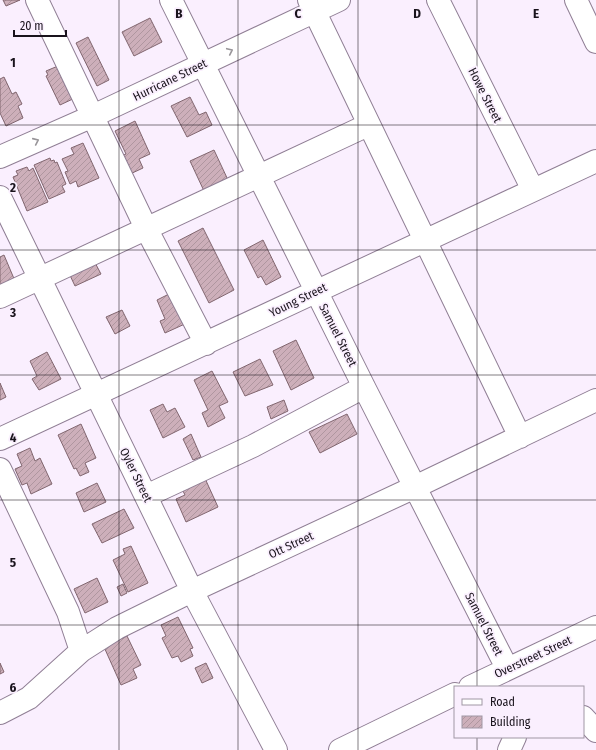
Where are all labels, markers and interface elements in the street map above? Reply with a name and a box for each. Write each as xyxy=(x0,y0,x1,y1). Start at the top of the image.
text: B xyxy=(175,6,183,21)
text: C xyxy=(295,6,302,21)
text: D xyxy=(413,6,421,21)
text: E xyxy=(533,6,539,21)
scale bar xyxy=(14,12,66,38)
text: 20 m xyxy=(20,19,44,33)
one-way arrow xyxy=(225,48,233,56)
text: 1 xyxy=(10,55,16,70)
street label: Hurricane Street xyxy=(131,56,209,104)
street label: Howe Street xyxy=(465,65,505,125)
one-way arrow xyxy=(32,138,39,146)
text: 2 xyxy=(9,180,16,195)
street label: Young Street xyxy=(267,280,329,320)
street label: Samuel Street xyxy=(316,301,360,369)
text: 3 xyxy=(9,305,16,320)
text: 4 xyxy=(10,430,17,445)
street label: Oyler Street xyxy=(117,446,155,504)
street label: Ott Street xyxy=(266,529,316,561)
text: 5 xyxy=(10,555,16,570)
street label: Samuel Street xyxy=(462,590,506,658)
street label: Overstreet Street xyxy=(492,633,574,681)
text: 6 xyxy=(10,680,17,695)
legend xyxy=(454,686,584,738)
text: Road xyxy=(490,695,515,709)
text: Building xyxy=(490,715,531,729)

